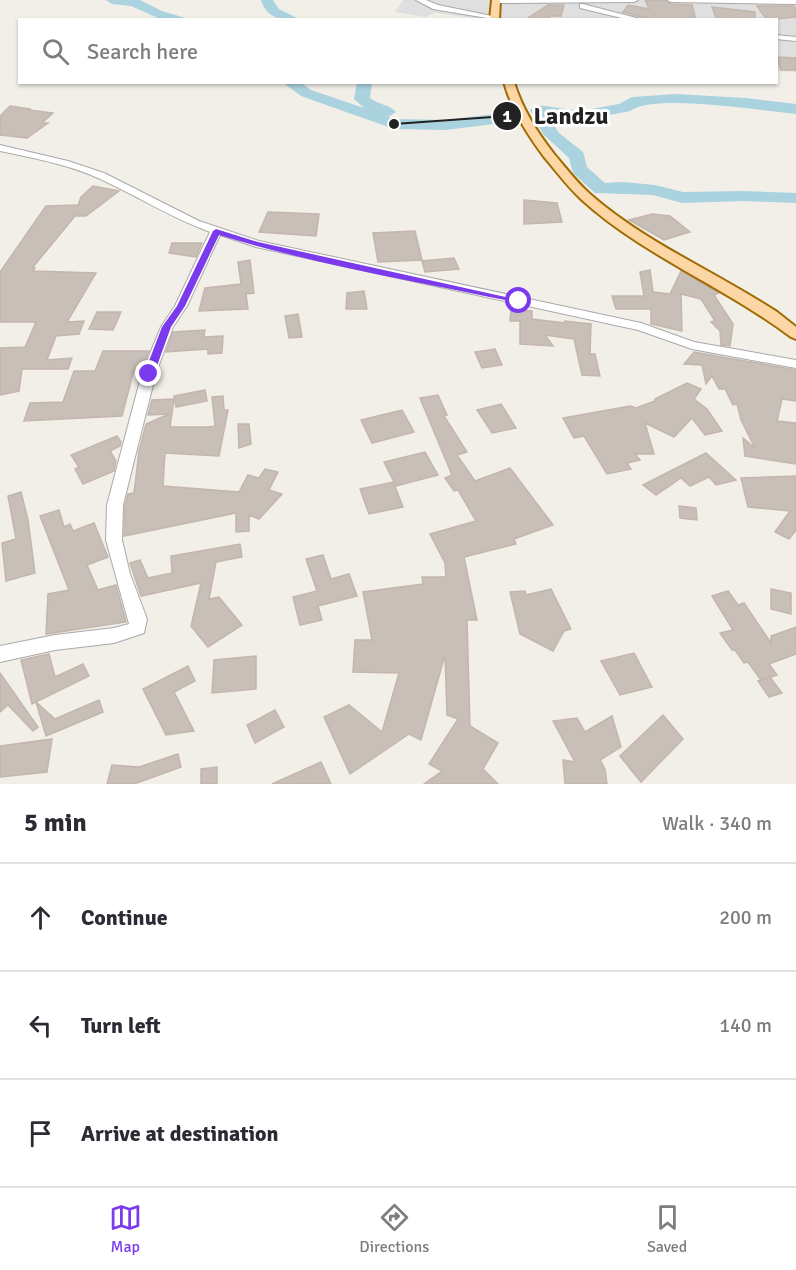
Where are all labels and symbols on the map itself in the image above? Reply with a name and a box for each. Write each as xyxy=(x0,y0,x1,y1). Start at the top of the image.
callout: Landzu xyxy=(492,95,620,137)
text: Landzu xyxy=(534,101,608,131)
text: 1 xyxy=(502,105,512,127)
route start xyxy=(505,287,531,313)
route end xyxy=(135,360,161,386)

